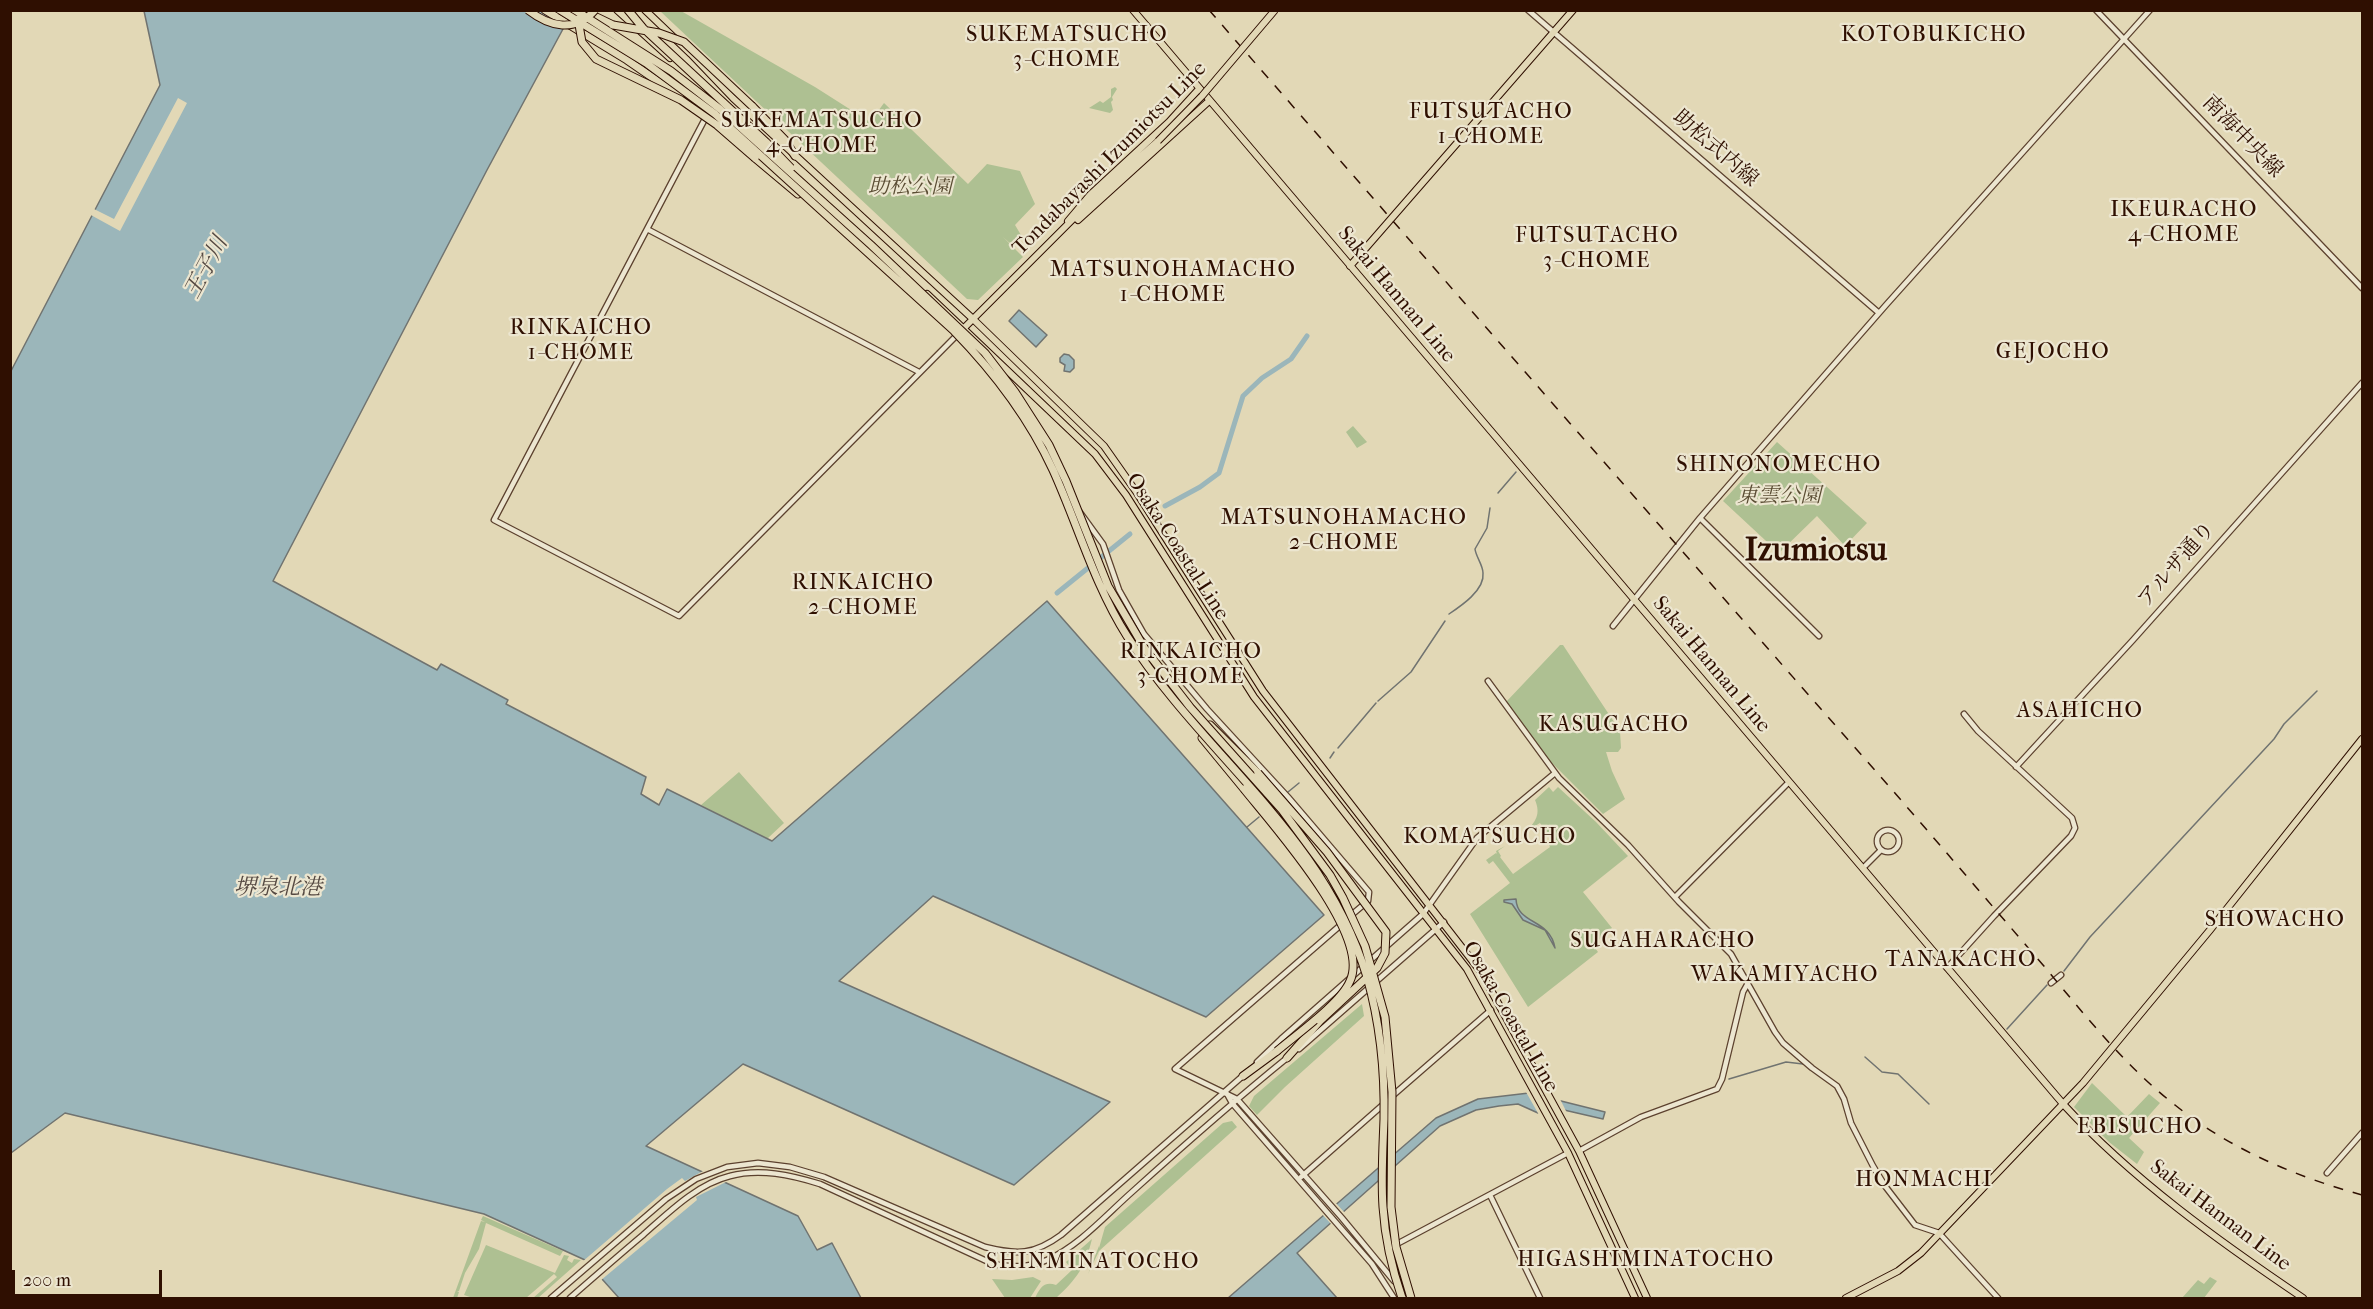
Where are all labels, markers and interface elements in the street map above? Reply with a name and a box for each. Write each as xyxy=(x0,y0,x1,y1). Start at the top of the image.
district label: SUKEMATSUCHO 3-CHOME xyxy=(966,23,1168,74)
district label: KOTOBUKICHO xyxy=(1841,23,2027,49)
street label: Tondabayashi Izumiotsu Line xyxy=(1008,57,1212,261)
street label: 南海中央線 xyxy=(2196,90,2288,184)
district label: FUTSUTACHO 1-CHOME xyxy=(1409,100,1573,152)
street label: 助松式内線 xyxy=(1667,105,1763,193)
district label: SUKEMATSUCHO 4-CHOME xyxy=(721,109,923,160)
park label: 助松公園 xyxy=(868,175,952,201)
district label: IKEURACHO 4-CHOME xyxy=(2110,198,2258,249)
street label: Sakai Hannan Line xyxy=(1332,222,1460,368)
district label: FUTSUTACHO 3-CHOME xyxy=(1515,224,1679,276)
water label: 王子川 xyxy=(180,233,234,303)
district label: MATSUNOHAMACHO 1-CHOME xyxy=(1050,258,1296,310)
district label: RINKAICHO 1-CHOME xyxy=(510,316,652,368)
district label: GEJOCHO xyxy=(1996,340,2110,366)
district label: SHINONOMECHO xyxy=(1676,453,1882,479)
street label: Osaka Coastal Line xyxy=(1120,469,1234,625)
park label: 東雲公園 xyxy=(1737,484,1821,510)
district label: MATSUNOHAMACHO 2-CHOME xyxy=(1221,506,1467,558)
street label: アルザ通り xyxy=(2133,517,2221,613)
district label: Izumiotsu xyxy=(1745,532,1887,572)
district label: RINKAICHO 2-CHOME xyxy=(792,571,934,622)
street label: Sakai Hannan Line xyxy=(1647,592,1775,738)
district label: RINKAICHO 3-CHOME xyxy=(1120,640,1262,692)
district label: ASAHICHO xyxy=(2016,699,2144,725)
district label: KASUGACHO xyxy=(1539,713,1689,739)
district label: KOMATSUCHO xyxy=(1403,825,1577,851)
water label: 堺泉北港 xyxy=(234,876,322,902)
district label: SHOWACHO xyxy=(2205,908,2345,934)
district label: SUGAHARACHO xyxy=(1570,929,1756,955)
street label: Osaka Coastal Line xyxy=(1457,937,1563,1097)
district label: TANAKACHO xyxy=(1885,948,2037,974)
district label: WAKAMIYACHO xyxy=(1691,963,1879,989)
district label: EBISUCHO xyxy=(2077,1115,2203,1141)
street label: Sakai Hannan Line xyxy=(2144,1155,2296,1277)
district label: HONMACHI xyxy=(1855,1168,1993,1194)
district label: HIGASHIMINATOCHO xyxy=(1517,1248,1775,1274)
district label: SHINMINATOCHO xyxy=(986,1250,1200,1276)
scale bar xyxy=(15,1258,165,1296)
text: 200 m xyxy=(23,1270,71,1291)

